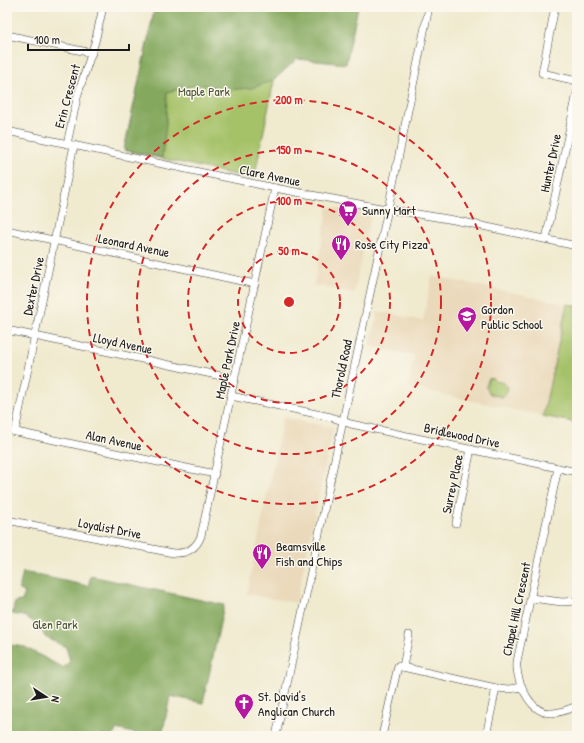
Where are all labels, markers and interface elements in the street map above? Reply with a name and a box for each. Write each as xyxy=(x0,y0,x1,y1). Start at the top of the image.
scale bar xyxy=(28,26,129,52)
text: 100 m xyxy=(34,31,60,48)
street label: Erin Crescent xyxy=(50,62,84,130)
park label: Maple Park xyxy=(178,82,230,100)
text: 200 m xyxy=(275,91,303,108)
street label: Hunter Drive xyxy=(535,132,565,194)
text: 150 m xyxy=(276,141,302,158)
street label: Clare Avenue xyxy=(238,160,302,190)
text: 100 m xyxy=(276,192,302,209)
supermarket icon: Sunny Mart xyxy=(337,199,359,227)
place label: Sunny Mart xyxy=(362,201,416,219)
street label: Leonard Avenue xyxy=(97,229,171,261)
restaurant icon: Rose City Pizza xyxy=(330,233,352,261)
place label: Rose City Pizza xyxy=(355,235,428,253)
text: 50 m xyxy=(278,242,300,259)
street label: Dexter Drive xyxy=(18,255,48,317)
centre of rings xyxy=(282,295,296,309)
place label: Gordon Public School xyxy=(481,300,543,333)
school or university icon: Gordon Public School xyxy=(456,305,478,333)
street label: Maple Park Drive xyxy=(210,319,244,401)
street label: Lloyd Avenue xyxy=(92,328,154,358)
street label: Thorold Road xyxy=(326,338,356,400)
street label: Bridlewood Drive xyxy=(422,418,502,452)
street label: Alan Avenue xyxy=(84,425,144,455)
street label: Surrey Place xyxy=(437,453,467,515)
street label: Loyalist Drive xyxy=(77,513,143,543)
place label: Beamsville Fish and Chips xyxy=(275,537,342,570)
restaurant icon: Beamsville Fish and Chips xyxy=(251,542,273,570)
street label: Chapel Hill Crescent xyxy=(497,560,535,658)
park label: Glen Park xyxy=(32,615,78,633)
north arrow xyxy=(26,677,66,717)
place label: St. David's Anglican Church xyxy=(258,687,335,720)
church icon: St. David's Anglican Church xyxy=(233,692,255,720)
text: N xyxy=(48,695,63,704)

